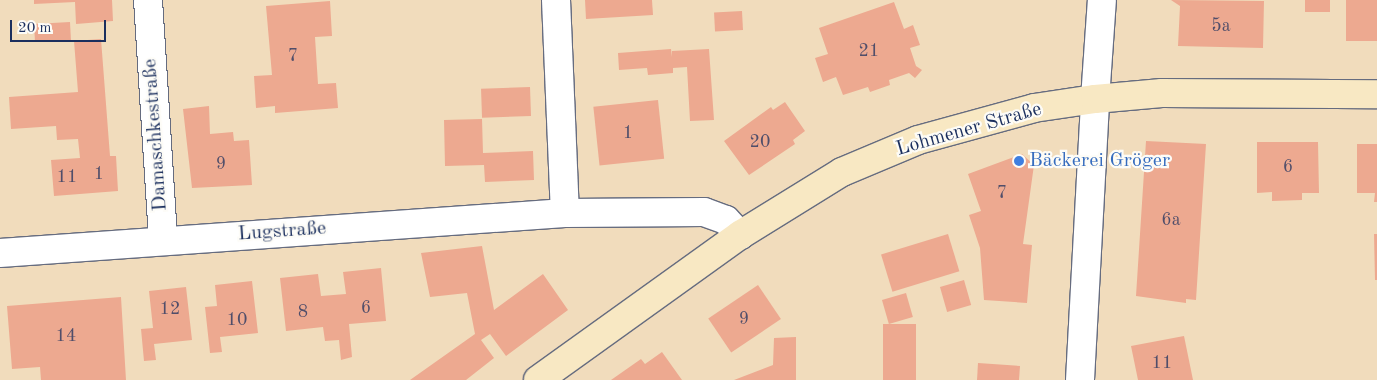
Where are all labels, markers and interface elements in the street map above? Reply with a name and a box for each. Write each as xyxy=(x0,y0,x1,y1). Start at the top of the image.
scale bar xyxy=(12,10,109,42)
house number: 5a xyxy=(1211,15,1231,37)
text: 20 m xyxy=(18,21,52,36)
house number: 21 xyxy=(859,40,879,62)
house number: 7 xyxy=(288,45,298,67)
street label: Damaschkestraße xyxy=(139,58,173,212)
street label: Lohmener Straße xyxy=(893,98,1045,162)
house number: 1 xyxy=(623,122,633,144)
house number: 20 xyxy=(750,131,770,153)
place label: Bäckerei Gröger xyxy=(1029,149,1170,173)
house number: 9 xyxy=(216,153,226,175)
marker: Bäckerei Gröger xyxy=(1013,155,1025,167)
house number: 6 xyxy=(1283,156,1293,178)
house number: 1 xyxy=(94,163,104,185)
house number: 11 xyxy=(57,166,77,188)
house number: 7 xyxy=(997,182,1007,204)
house number: 6a xyxy=(1161,209,1181,231)
street label: Lugstraße xyxy=(237,217,327,247)
house number: 6 xyxy=(361,297,371,319)
house number: 12 xyxy=(160,298,180,320)
house number: 8 xyxy=(298,301,308,323)
house number: 9 xyxy=(739,308,749,330)
house number: 10 xyxy=(227,309,247,331)
house number: 14 xyxy=(56,325,76,347)
house number: 11 xyxy=(1152,352,1172,374)

